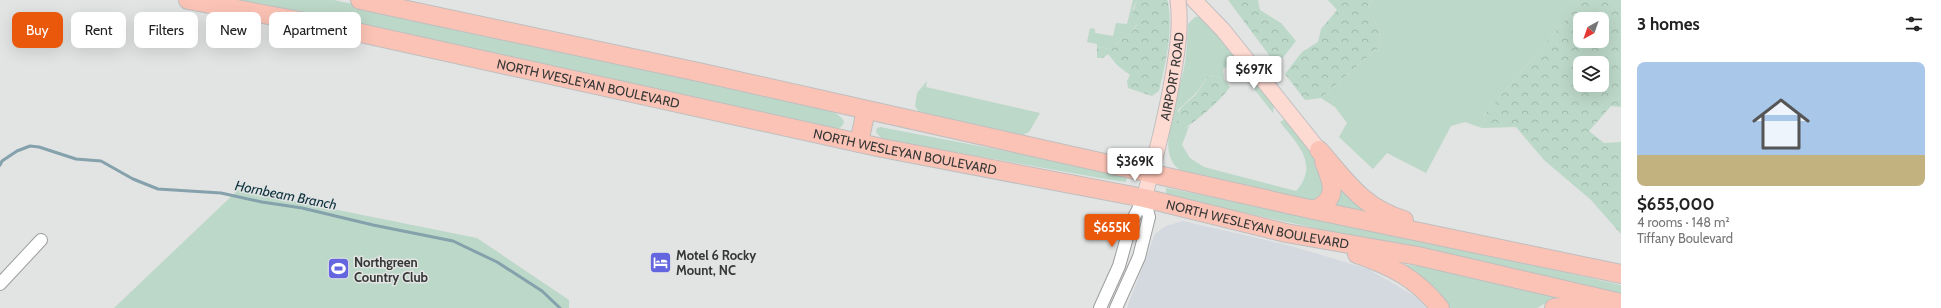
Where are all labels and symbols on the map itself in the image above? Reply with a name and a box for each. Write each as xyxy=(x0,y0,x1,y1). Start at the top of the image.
north arrow xyxy=(1573,12,1609,48)
street label: AIRPORT ROAD xyxy=(1156,31,1187,122)
street label: NORTH WESLEYAN BOULEVARD xyxy=(495,55,681,111)
pin: $697K xyxy=(1226,56,1282,90)
street label: NORTH WESLEYAN BOULEVARD xyxy=(812,125,998,178)
pin: $369K xyxy=(1107,148,1163,182)
water label: Hornbeam Branch xyxy=(234,176,338,214)
street label: NORTH WESLEYAN BOULEVARD xyxy=(1165,196,1350,252)
pin: $655K xyxy=(1084,214,1140,248)
place label: Motel 6 Rocky Mount, NC xyxy=(676,247,756,278)
hotel icon: Motel 6 Rocky Mount, NC xyxy=(647,249,673,275)
place label: Northgreen Country Club xyxy=(354,254,429,285)
sports icon: Northgreen Country Club xyxy=(326,256,352,282)

